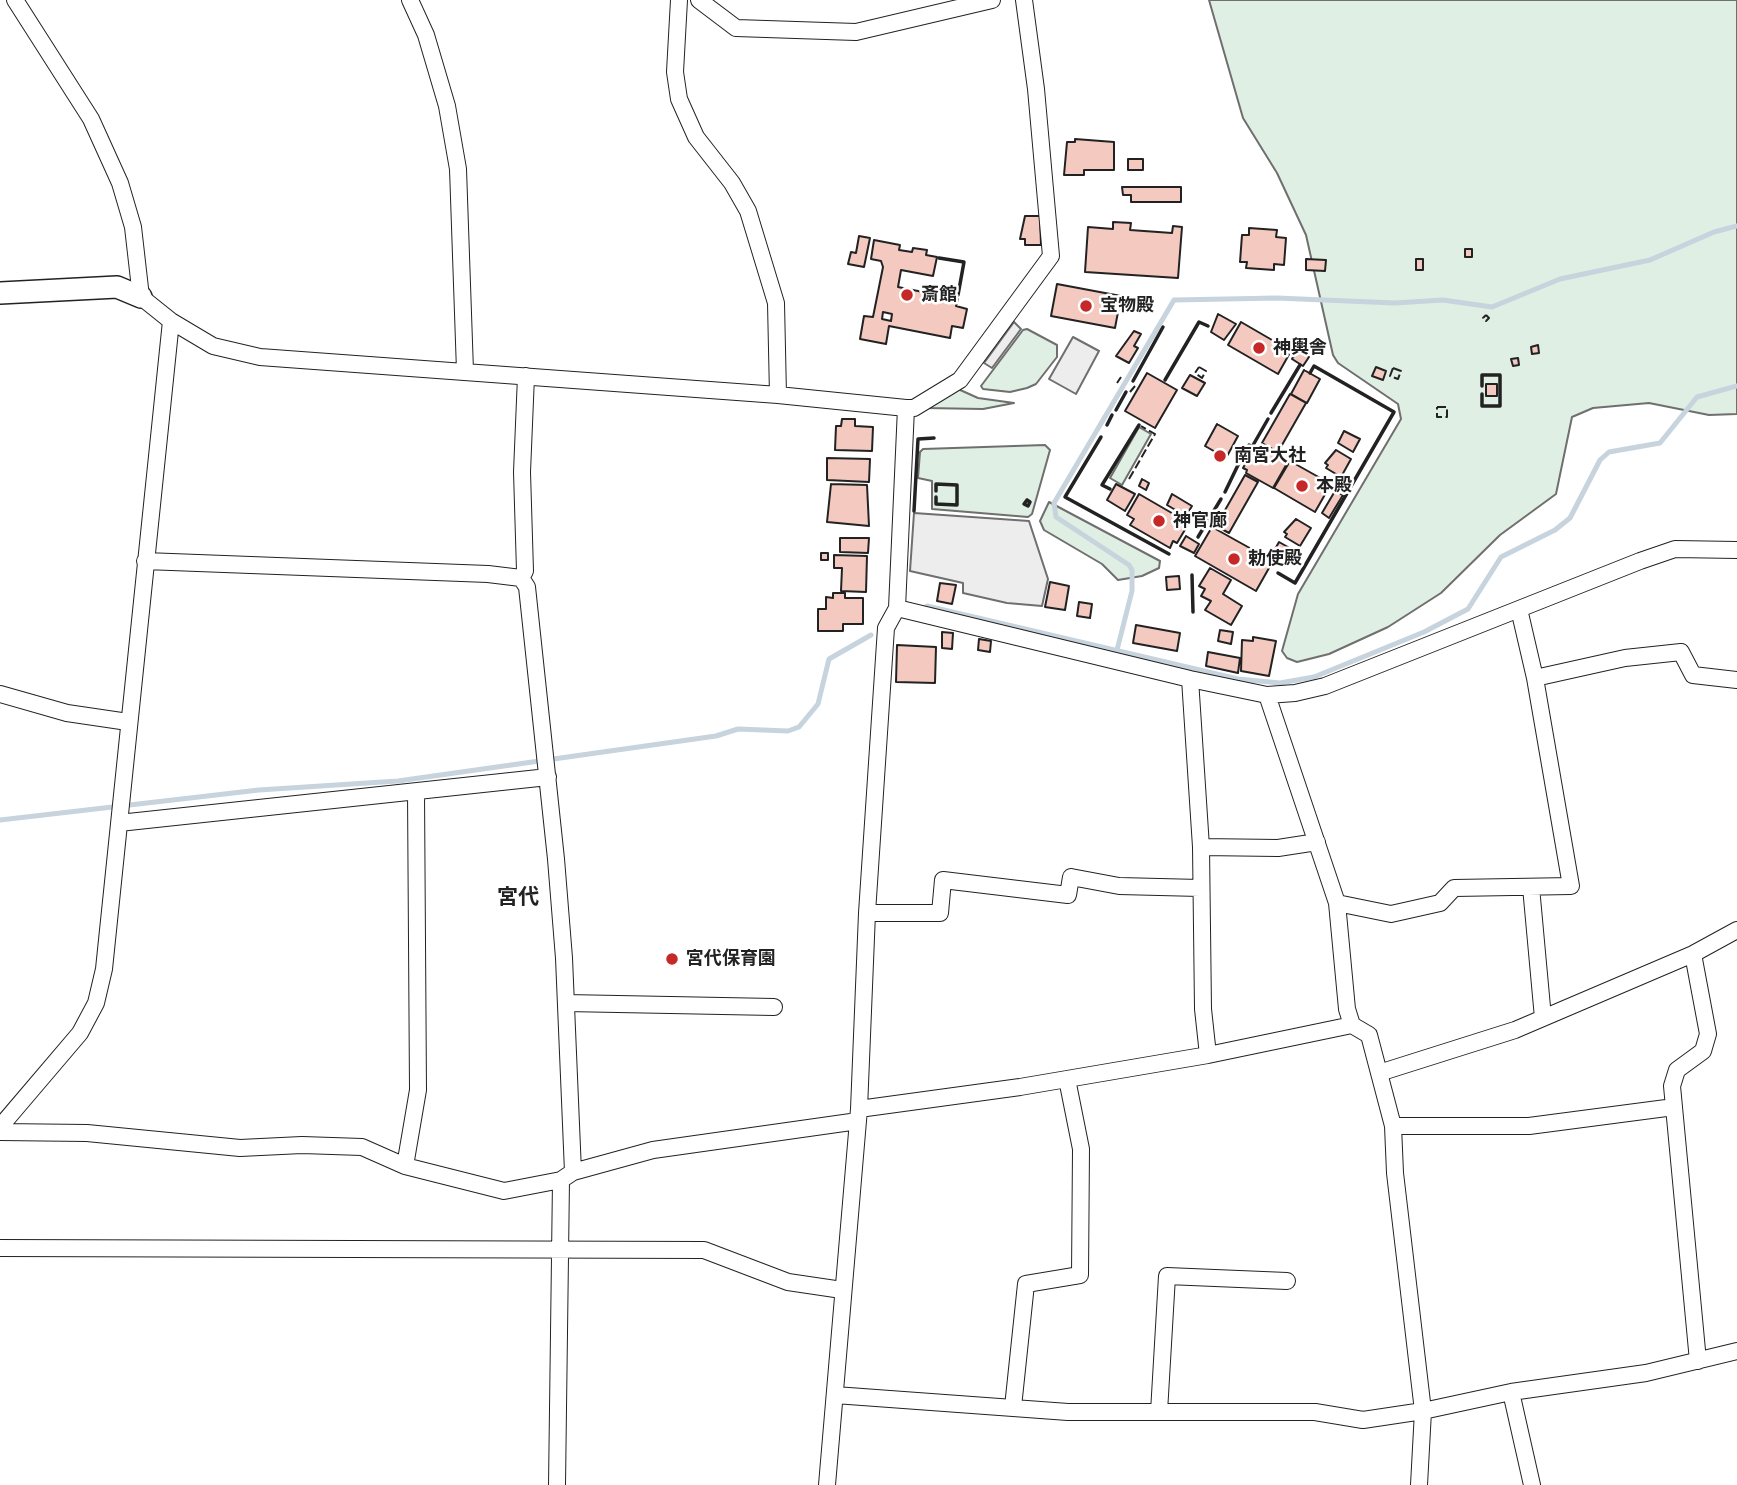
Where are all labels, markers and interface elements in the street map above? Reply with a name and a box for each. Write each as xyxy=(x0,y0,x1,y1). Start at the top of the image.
place label: 斎館 xyxy=(921,284,957,306)
marker: 斎館 xyxy=(899,287,915,303)
place label: 宝物殿 xyxy=(1100,295,1154,317)
marker: 宝物殿 xyxy=(1078,298,1094,314)
place label: 神輿舎 xyxy=(1273,337,1327,359)
marker: 神輿舎 xyxy=(1251,340,1267,356)
place label: 南宮大社 xyxy=(1234,445,1306,467)
marker: 南宮大社 xyxy=(1212,448,1228,464)
place label: 本殿 xyxy=(1316,475,1352,497)
marker: 本殿 xyxy=(1294,478,1310,494)
place label: 神官廊 xyxy=(1173,510,1227,532)
marker: 神官廊 xyxy=(1151,513,1167,529)
place label: 勅使殿 xyxy=(1248,548,1302,570)
marker: 勅使殿 xyxy=(1226,551,1242,567)
district label: 宮代 xyxy=(497,885,539,911)
place label: 宮代保育園 xyxy=(686,948,776,970)
marker: 宮代保育園 xyxy=(664,951,680,967)

